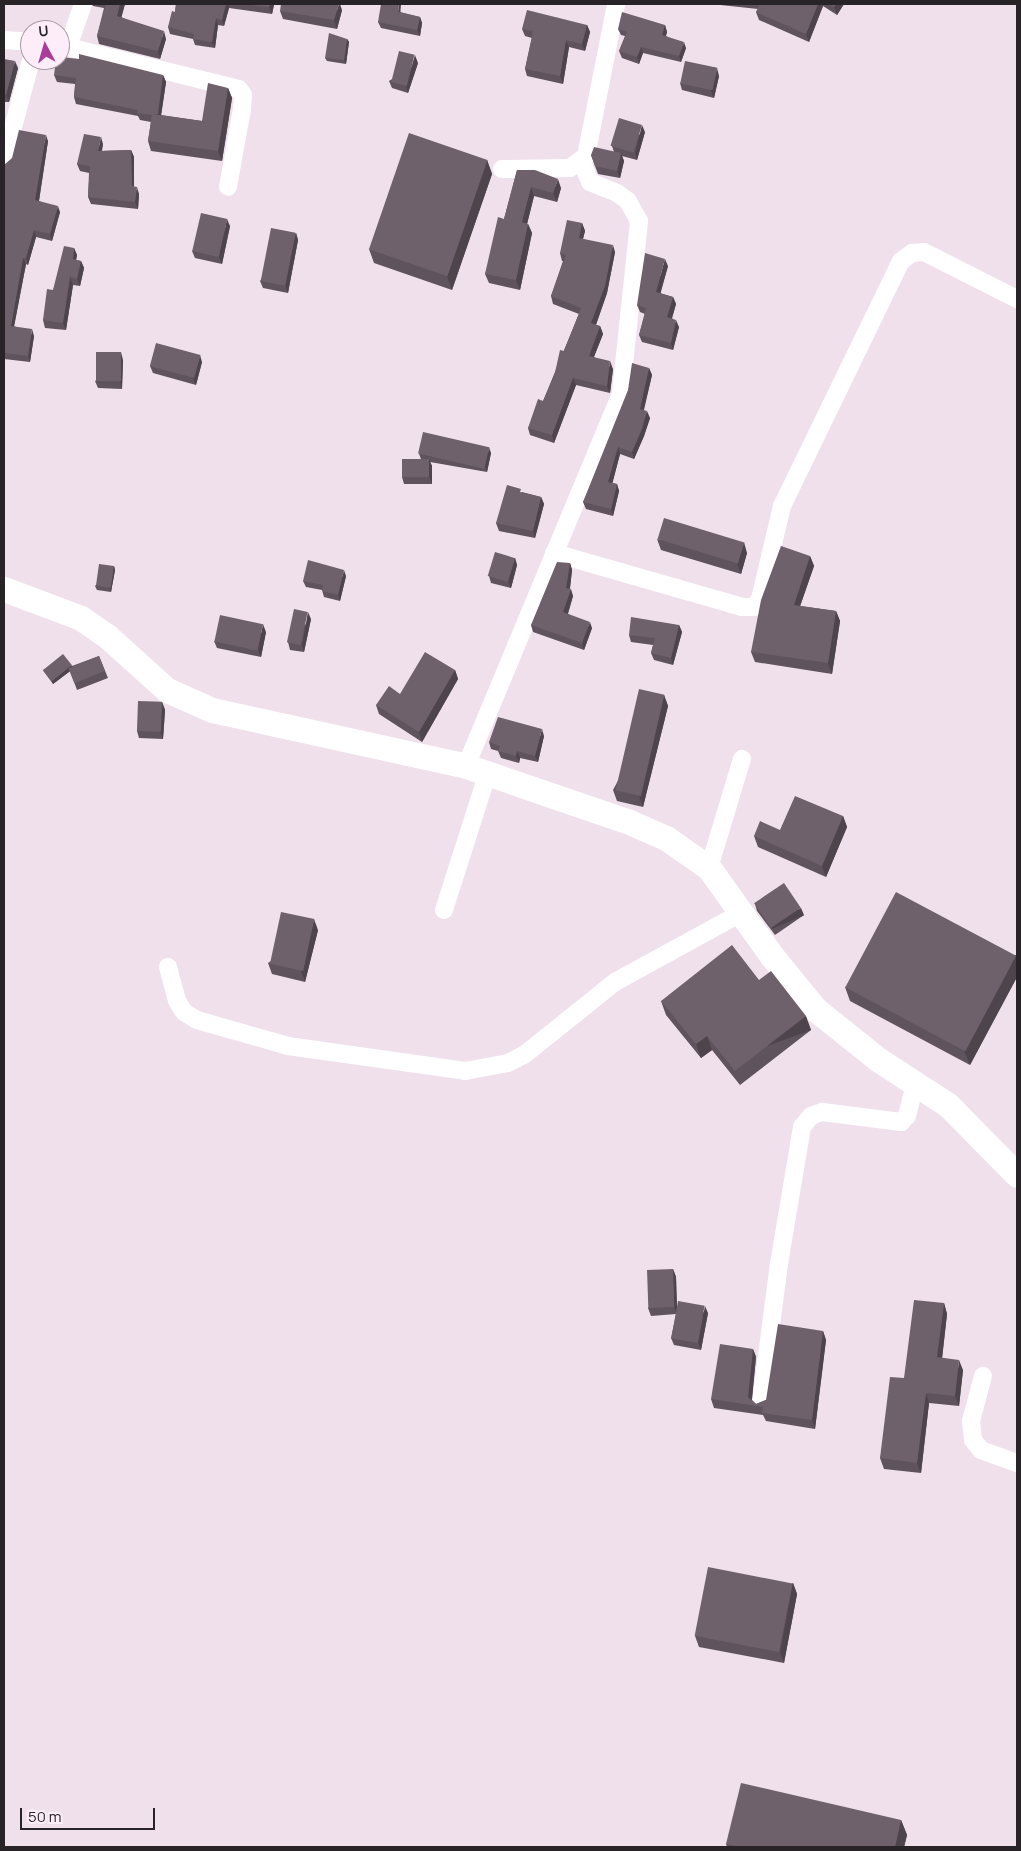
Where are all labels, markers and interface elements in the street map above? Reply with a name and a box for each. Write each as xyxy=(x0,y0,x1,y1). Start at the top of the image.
north arrow xyxy=(20,20,70,70)
text: U xyxy=(37,21,49,41)
scale bar xyxy=(22,1798,158,1830)
text: 50 m xyxy=(28,1806,62,1827)

